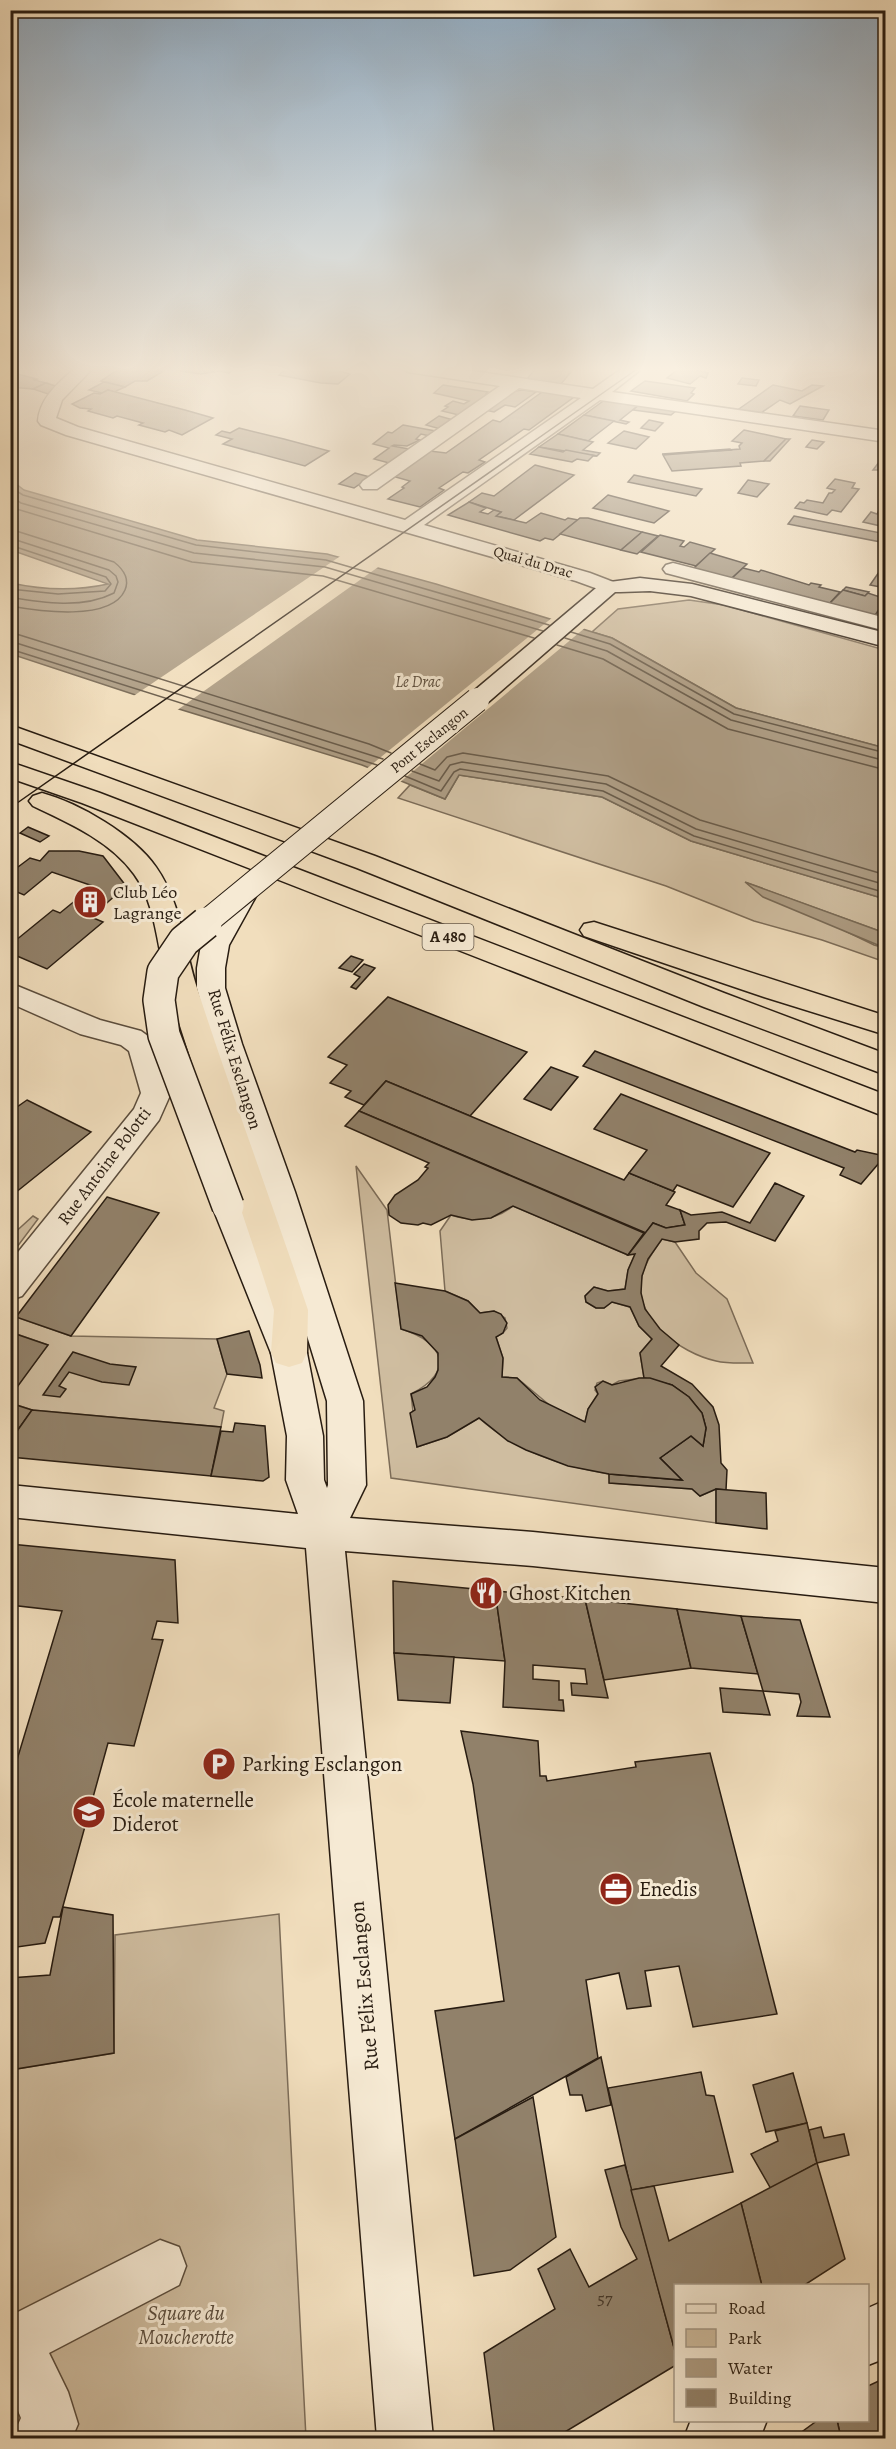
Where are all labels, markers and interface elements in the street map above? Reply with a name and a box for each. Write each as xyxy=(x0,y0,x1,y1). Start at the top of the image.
street label: Quai du Drac xyxy=(491,541,575,583)
water label: Le Drac xyxy=(395,671,441,693)
street label: Pont Esclangon xyxy=(386,702,472,778)
place label: Club Léo Lagrange xyxy=(113,880,182,925)
building icon: Club Léo Lagrange xyxy=(72,884,108,920)
road number: A 480 xyxy=(422,924,474,950)
street label: Rue Félix Esclangon xyxy=(202,986,268,1132)
street label: Rue Antoine Polotti xyxy=(52,1102,156,1230)
restaurant icon: Ghost Kitchen xyxy=(468,1575,504,1611)
place label: Ghost Kitchen xyxy=(509,1579,631,1607)
parking icon: Parking Esclangon xyxy=(201,1746,237,1782)
place label: Parking Esclangon xyxy=(242,1750,402,1778)
place label: École maternelle Diderot xyxy=(112,1786,254,1838)
school or university icon: École maternelle Diderot xyxy=(71,1794,107,1830)
office icon: Enedis xyxy=(598,1871,634,1907)
place label: Enedis xyxy=(639,1875,697,1903)
street label: Rue Félix Esclangon xyxy=(343,1900,385,2072)
legend xyxy=(674,2284,869,2422)
house number: 57 xyxy=(597,2286,613,2310)
text: Road xyxy=(728,2296,766,2320)
park label: Square du Moucherotte xyxy=(138,2299,234,2351)
text: Park xyxy=(728,2326,762,2350)
text: Water xyxy=(727,2356,773,2380)
text: Building xyxy=(728,2386,792,2410)

